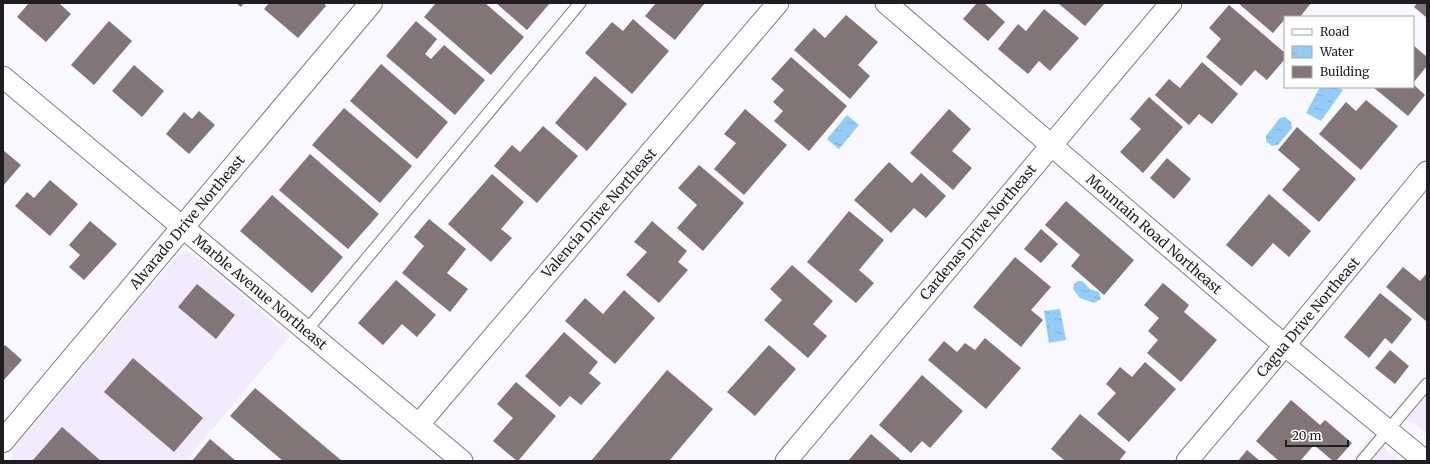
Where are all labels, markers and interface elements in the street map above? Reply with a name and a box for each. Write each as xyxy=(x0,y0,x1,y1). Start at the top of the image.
legend xyxy=(1284,16,1414,88)
text: Road xyxy=(1320,24,1349,39)
text: Water xyxy=(1319,44,1355,59)
text: Building xyxy=(1320,64,1370,79)
street label: Valencia Drive Northeast xyxy=(537,144,661,282)
street label: Alvarado Drive Northeast xyxy=(125,151,249,294)
street label: Cardenas Drive Northeast xyxy=(916,160,1041,304)
street label: Mountain Road Northeast xyxy=(1082,170,1226,298)
street label: Marble Avenue Northeast xyxy=(189,230,331,354)
street label: Cagua Drive Northeast xyxy=(1252,253,1364,381)
scale bar xyxy=(1286,422,1348,448)
text: 20 m xyxy=(1292,428,1321,443)

